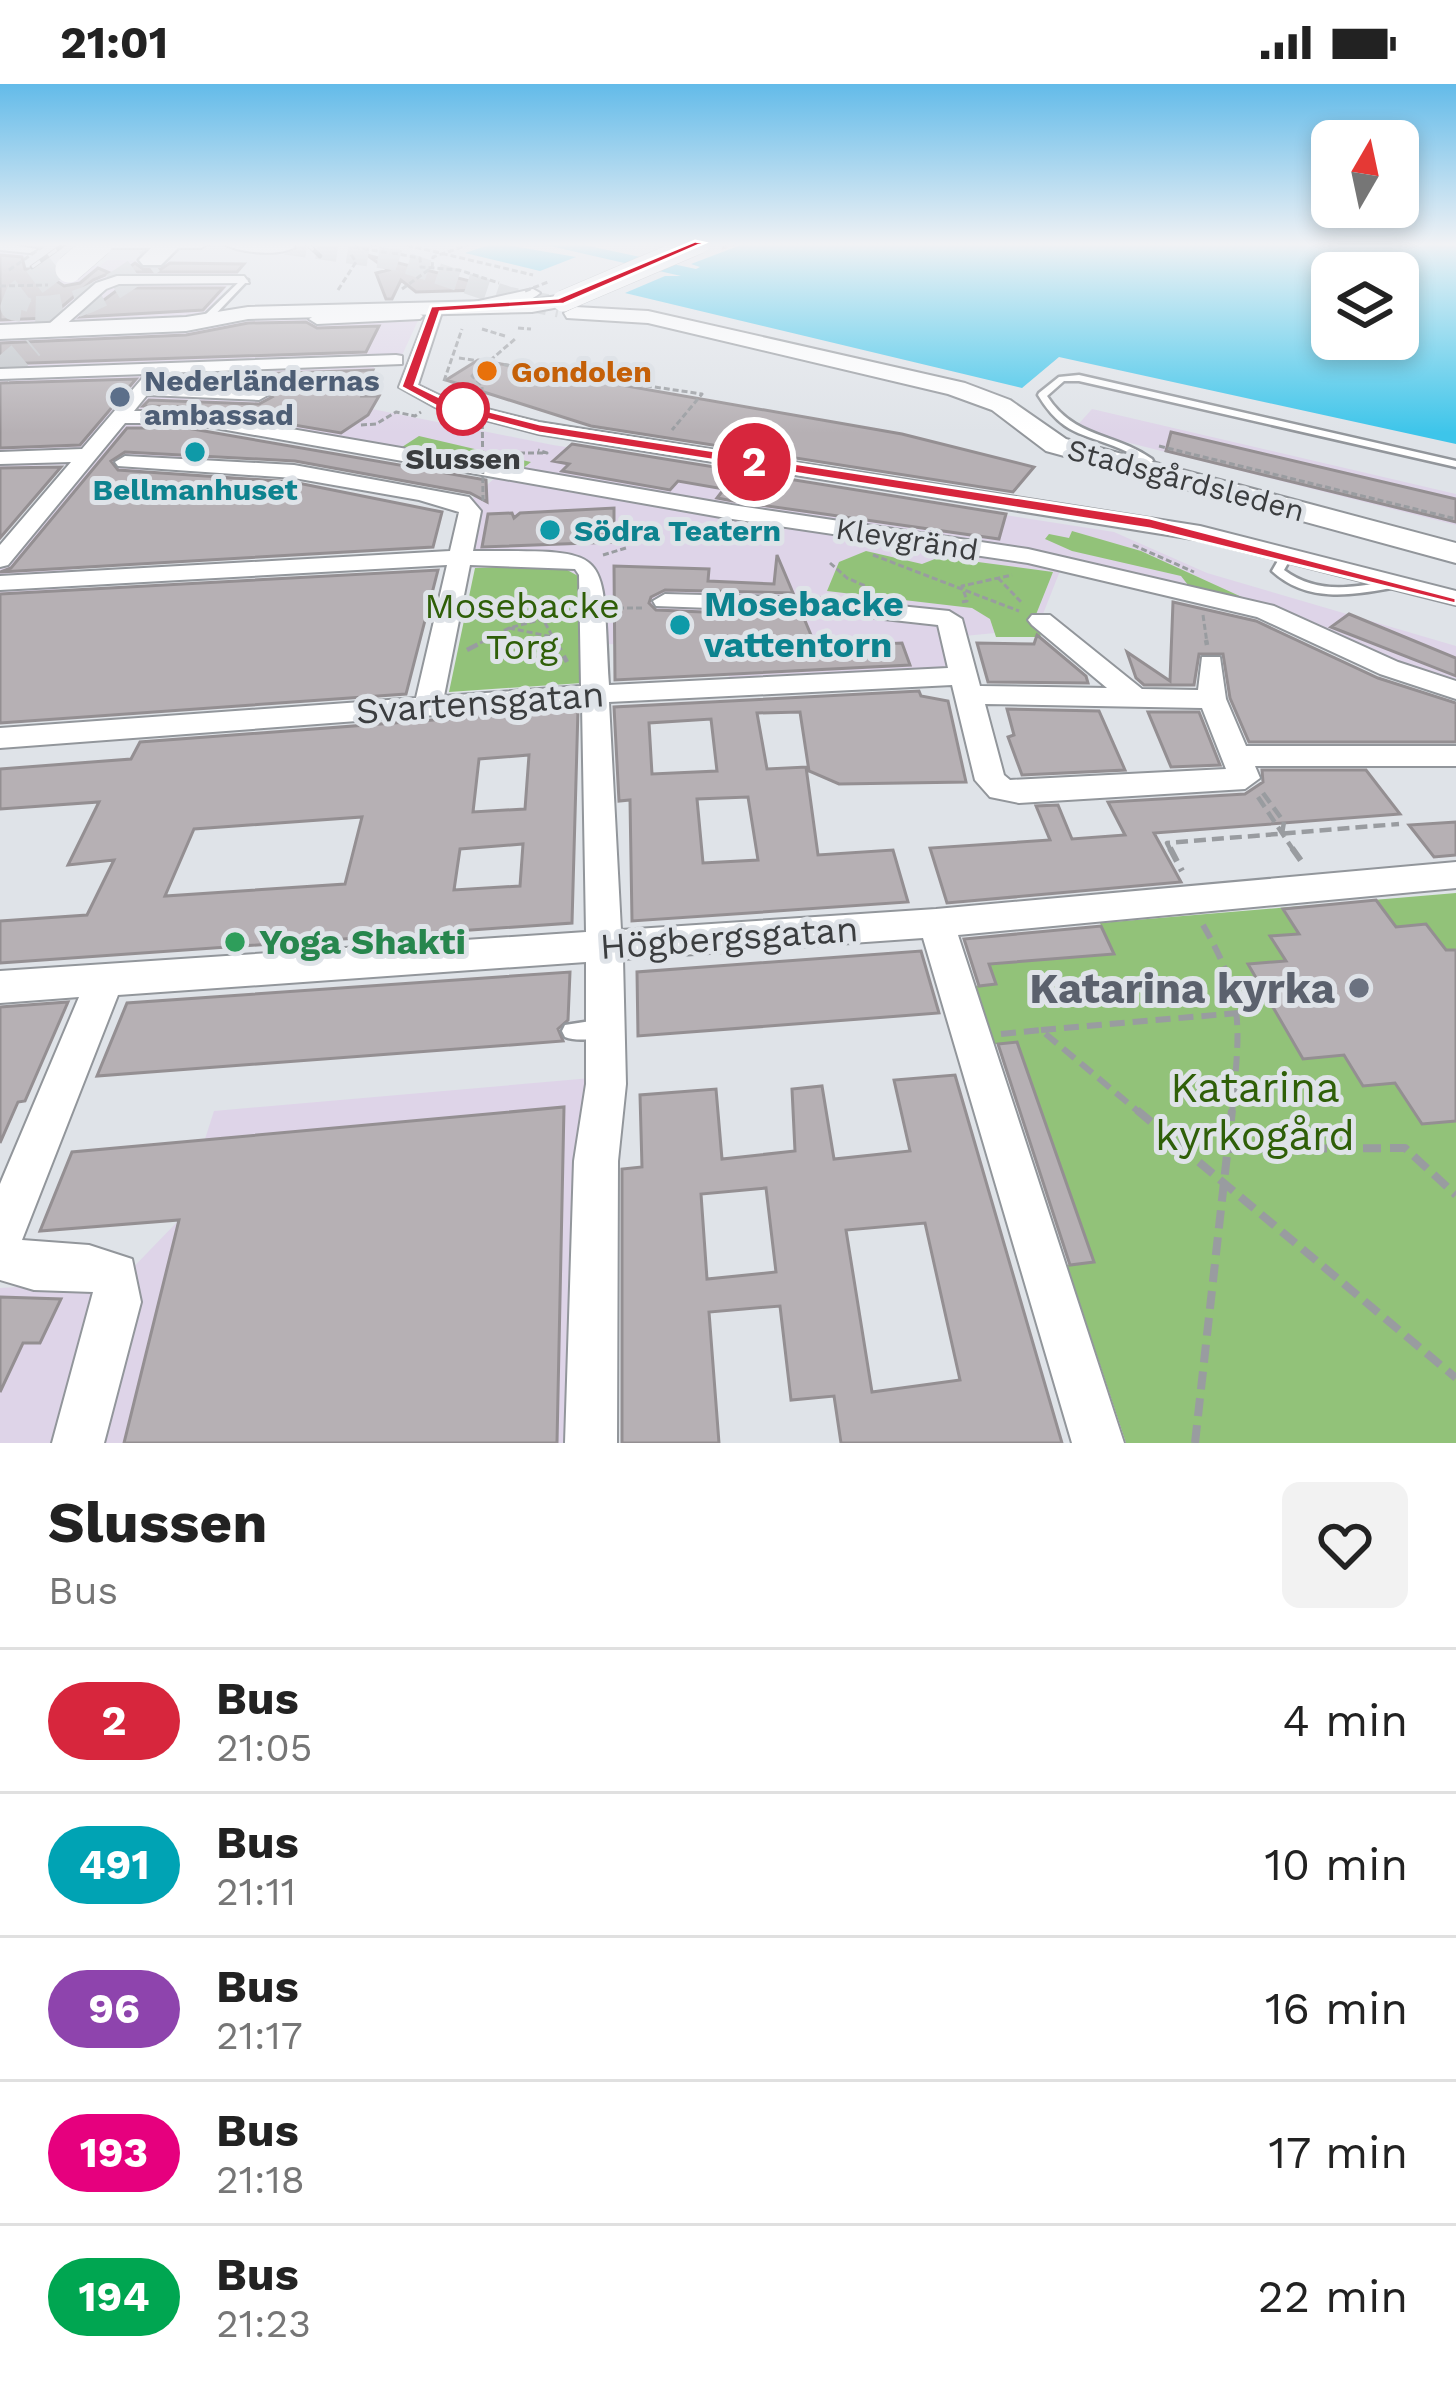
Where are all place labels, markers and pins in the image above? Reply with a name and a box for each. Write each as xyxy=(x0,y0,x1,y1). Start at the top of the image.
place label: Gondolen xyxy=(511,354,652,389)
marker: Gondolen xyxy=(474,358,500,384)
place label: Nederländernas ambassad xyxy=(144,363,380,432)
marker: Nederländernas ambassad xyxy=(107,384,133,410)
marker: Slussen xyxy=(438,384,488,434)
marker: Bellmanhuset xyxy=(182,439,208,465)
place label: Slussen xyxy=(405,441,521,476)
place label: Bellmanhuset xyxy=(92,472,298,507)
place label: Södra Teatern xyxy=(574,513,781,548)
marker: Södra Teatern xyxy=(537,517,563,543)
place label: Mosebacke vattentorn xyxy=(703,583,904,666)
marker: Mosebacke vattentorn xyxy=(667,612,693,638)
place label: Yoga Shakti xyxy=(259,921,466,963)
marker: Yoga Shakti xyxy=(222,929,248,955)
place label: Katarina kyrka xyxy=(1029,964,1336,1013)
marker: Katarina kyrka xyxy=(1346,975,1372,1001)

